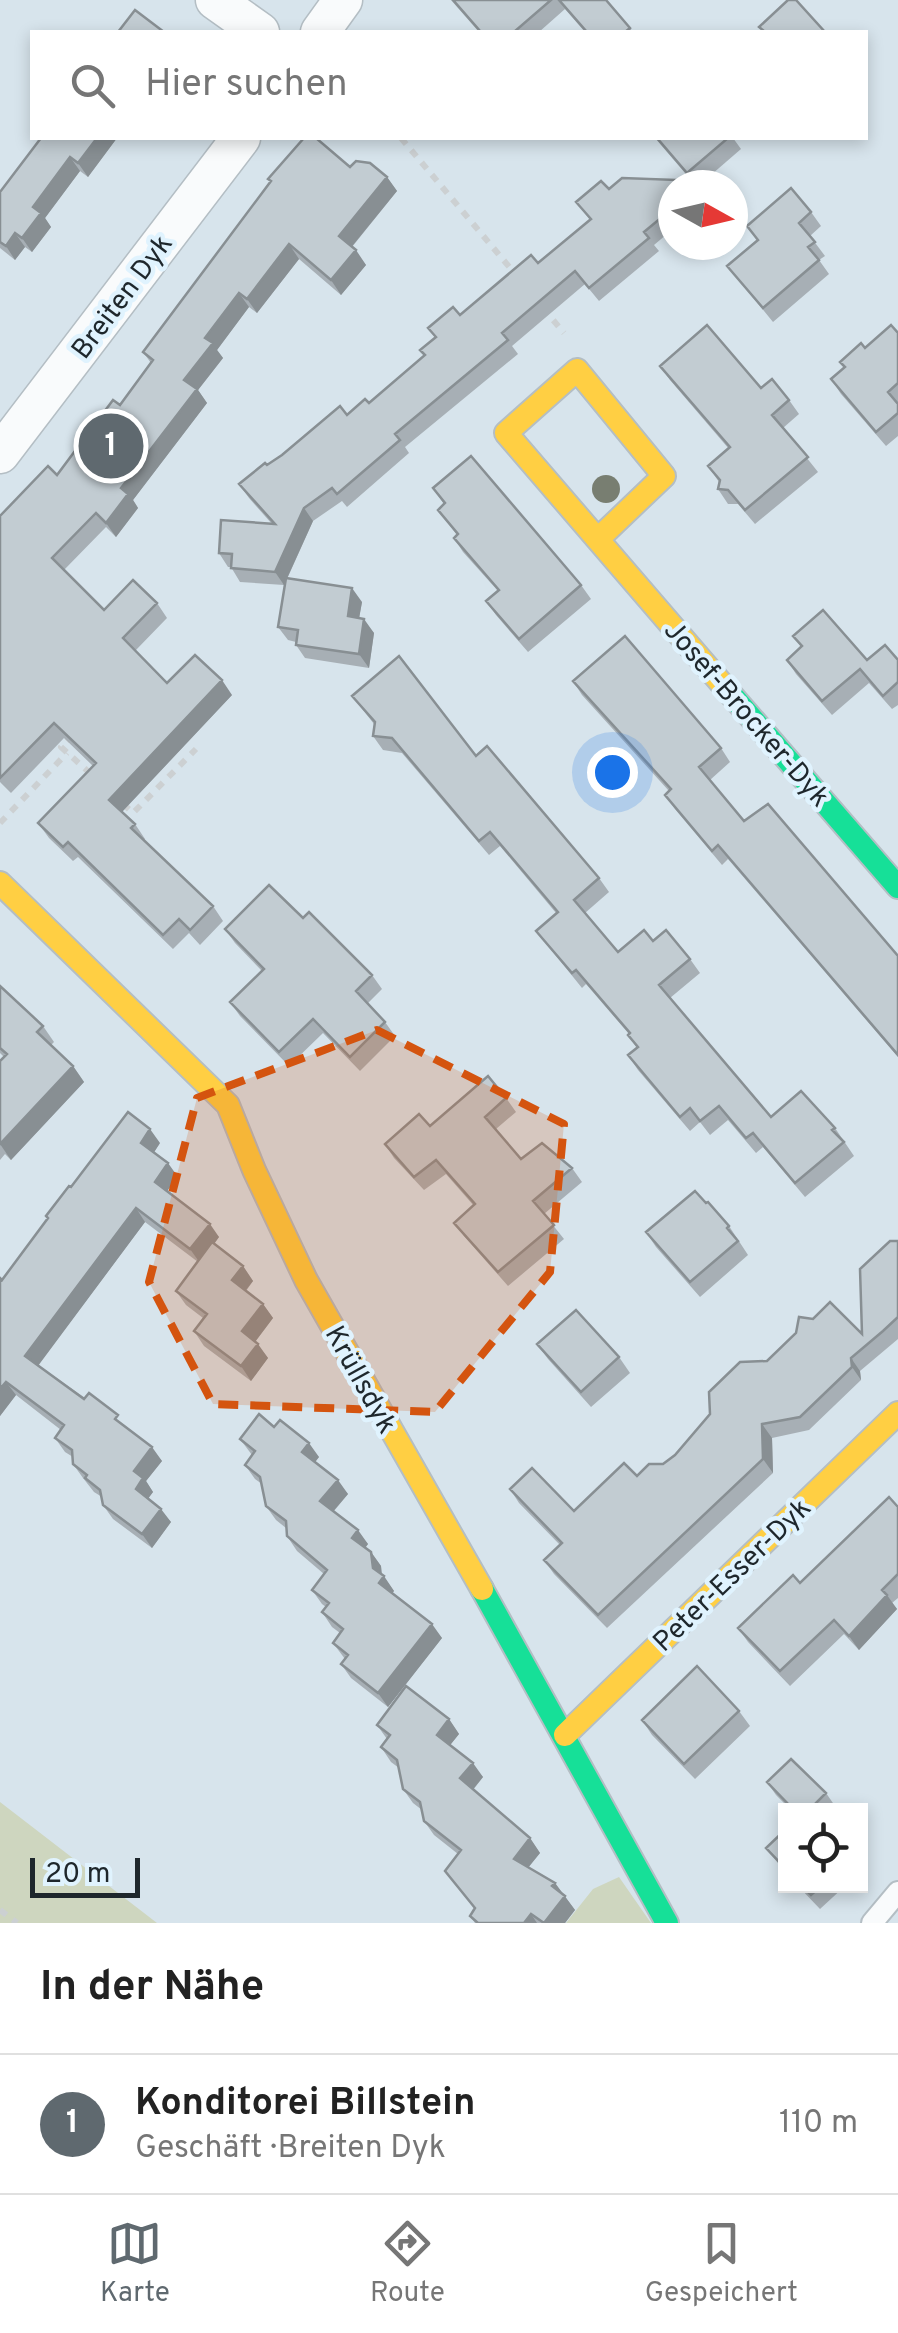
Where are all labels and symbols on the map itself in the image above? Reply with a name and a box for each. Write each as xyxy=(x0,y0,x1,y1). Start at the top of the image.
north arrow xyxy=(658,170,748,260)
street label: Breiten Dyk xyxy=(65,228,182,367)
pin: 1 xyxy=(78,408,144,484)
street label: Josef-Brocker-Dyk xyxy=(655,614,837,816)
your location xyxy=(587,747,638,798)
street label: Krüllsdyk xyxy=(315,1320,404,1441)
street label: Peter-Esser-Dyk xyxy=(646,1491,820,1661)
scale bar xyxy=(30,1853,140,1898)

